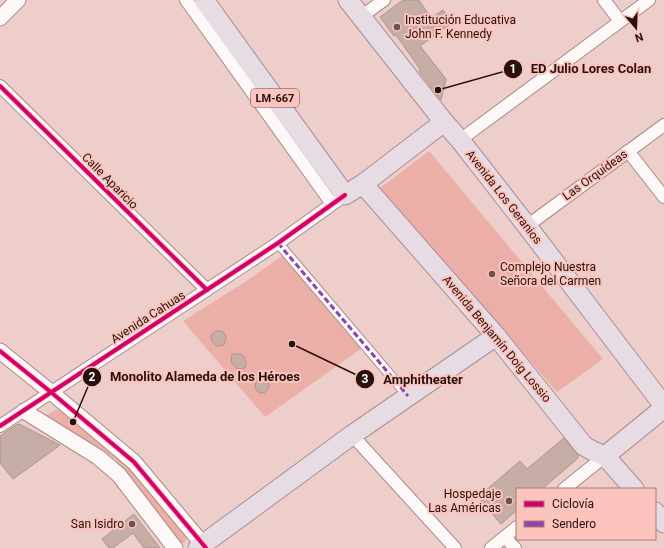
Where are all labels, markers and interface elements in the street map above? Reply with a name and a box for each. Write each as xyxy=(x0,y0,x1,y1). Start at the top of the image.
north arrow xyxy=(616,8,656,48)
place label: Institución Educativa John F. Kennedy xyxy=(405,13,516,41)
marker: Institución Educativa John F. Kennedy xyxy=(392,22,402,32)
text: N xyxy=(633,30,645,44)
callout: ED Julio Lores Colan xyxy=(503,56,659,81)
text: ED Julio Lores Colan xyxy=(531,61,651,76)
text: 1 xyxy=(510,62,516,76)
road number: LM-667 xyxy=(251,89,299,107)
street label: Avenida Los Geranios xyxy=(463,147,545,247)
street label: Las Orquídeas xyxy=(560,147,630,203)
street label: Calle Aparicio xyxy=(79,150,141,212)
place label: Complejo Nuestra Señora del Carmen xyxy=(500,260,601,288)
marker: Complejo Nuestra Señora del Carmen xyxy=(487,269,497,279)
street label: Avenida Benjamín Doig Lossio xyxy=(440,273,554,405)
street label: Avenida Cahuas xyxy=(108,288,188,346)
callout: Monolito Alameda de los Héroes xyxy=(82,364,308,389)
callout: Amphitheater xyxy=(355,367,471,392)
text: Monolito Alameda de los Héroes xyxy=(110,369,300,384)
text: 2 xyxy=(89,370,96,384)
text: 3 xyxy=(362,372,369,386)
text: Amphitheater xyxy=(383,372,463,387)
place label: Hospedaje Las Américas xyxy=(428,487,501,515)
legend xyxy=(516,488,656,540)
marker: Hospedaje Las Américas xyxy=(504,496,514,506)
text: Ciclovía xyxy=(552,497,594,511)
place label: San Isidro xyxy=(71,517,124,531)
text: Sendero xyxy=(552,517,596,531)
marker: San Isidro xyxy=(127,519,137,529)

